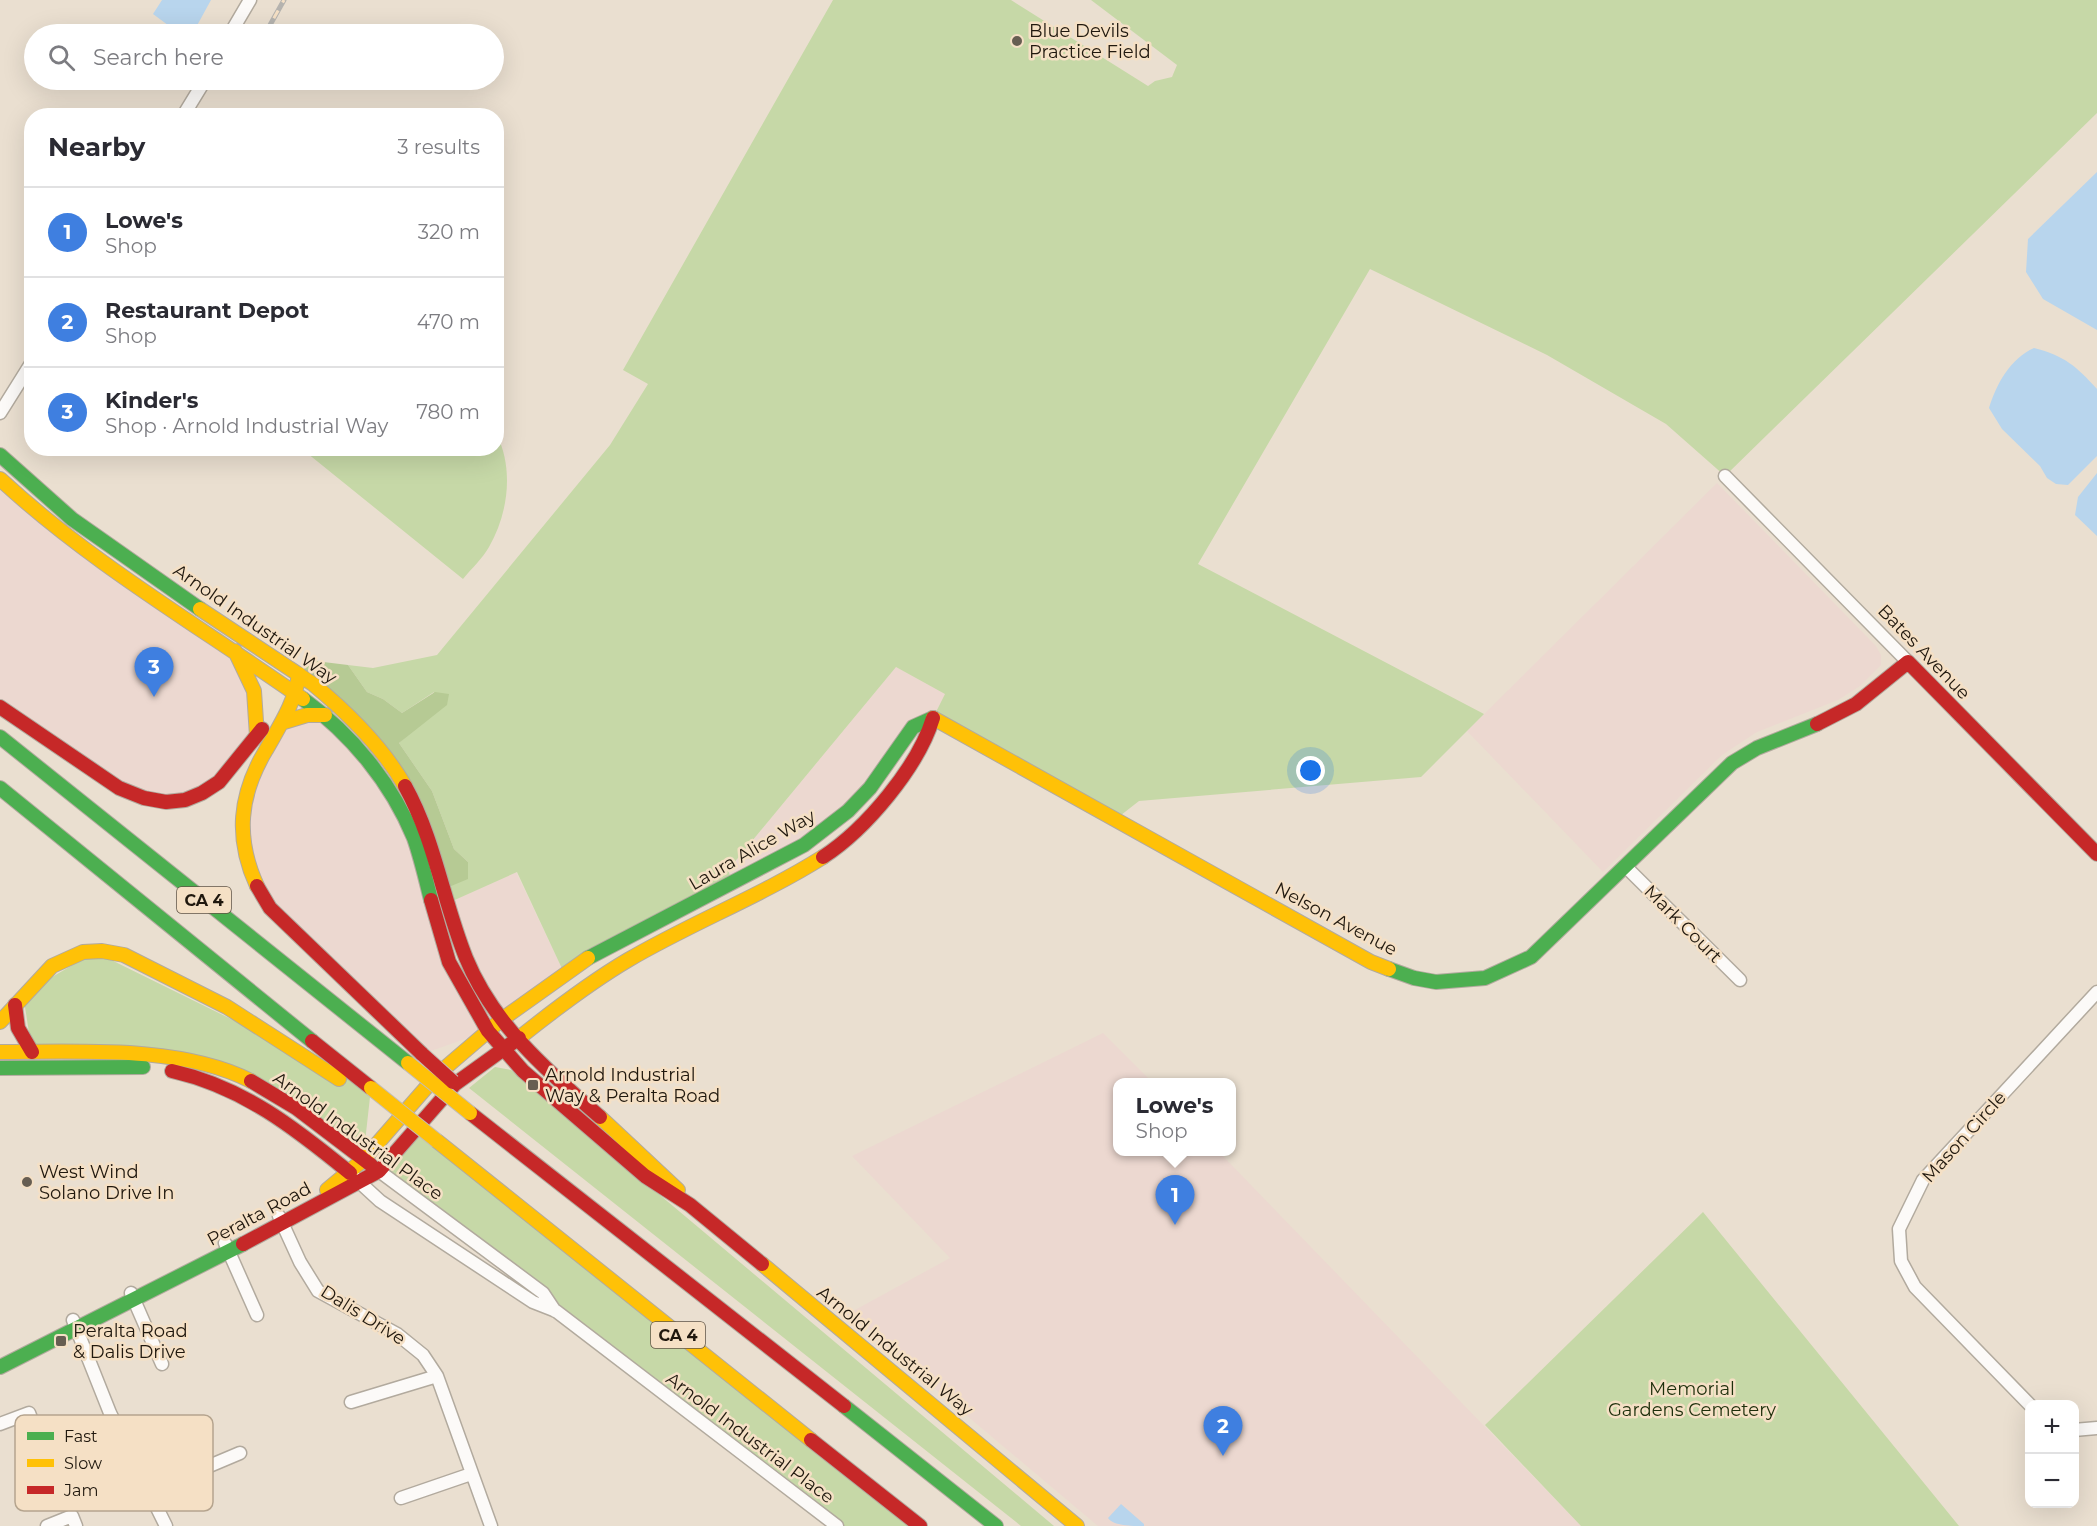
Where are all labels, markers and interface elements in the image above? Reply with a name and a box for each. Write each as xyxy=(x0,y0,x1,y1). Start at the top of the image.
place label: Blue Devils Practice Field xyxy=(1029,20,1151,63)
search box xyxy=(24,24,504,90)
marker: Blue Devils Practice Field xyxy=(1010,34,1024,48)
icon: search xyxy=(45,41,78,74)
text: Search here xyxy=(93,44,224,71)
text: Nearby xyxy=(48,131,145,163)
text: 3 results xyxy=(397,135,480,159)
text: Lowe's xyxy=(105,207,183,234)
text: 1 xyxy=(64,220,71,244)
text: 320 m xyxy=(418,220,480,244)
text: Shop xyxy=(105,234,157,258)
text: Restaurant Depot xyxy=(105,297,309,324)
text: 2 xyxy=(62,310,73,334)
text: 470 m xyxy=(417,310,480,334)
text: Shop xyxy=(105,324,157,348)
text: Kinder's xyxy=(105,387,199,414)
text: 3 xyxy=(62,400,73,424)
text: 780 m xyxy=(416,400,480,424)
text: Shop · Arnold Industrial Way xyxy=(105,414,388,438)
street label: Arnold Industrial Way xyxy=(169,559,341,689)
street label: Bates Avenue xyxy=(1873,600,1975,704)
pin: 3 xyxy=(134,648,174,697)
your location xyxy=(1296,756,1325,785)
street label: Laura Alice Way xyxy=(685,805,819,895)
street label: Nelson Avenue xyxy=(1271,878,1401,961)
street label: Mark Court xyxy=(1640,881,1726,967)
road number: CA 4 xyxy=(177,887,231,913)
place label: Arnold Industrial Way & Peralta Road xyxy=(545,1064,720,1107)
street label: Arnold Industrial Place xyxy=(269,1067,447,1205)
marker: Arnold Industrial Way & Peralta Road xyxy=(526,1078,540,1092)
popup xyxy=(1113,1078,1236,1156)
street label: Mason Circle xyxy=(1917,1087,2011,1187)
text: Lowe's xyxy=(1136,1092,1213,1119)
text: Shop xyxy=(1136,1119,1188,1143)
place label: West Wind Solano Drive In xyxy=(39,1161,174,1204)
marker: West Wind Solano Drive In xyxy=(20,1175,34,1189)
pin: 1 xyxy=(1156,1176,1194,1225)
street label: Peralta Road xyxy=(203,1177,315,1251)
street label: Dalis Drive xyxy=(317,1280,410,1350)
street label: Arnold Industrial Way xyxy=(813,1281,978,1421)
place label: Peralta Road & Dalis Drive xyxy=(73,1320,188,1363)
road number: CA 4 xyxy=(651,1322,705,1348)
marker: Peralta Road & Dalis Drive xyxy=(54,1334,68,1348)
street label: Arnold Industrial Place xyxy=(662,1368,838,1508)
park label: Memorial Gardens Cemetery xyxy=(1608,1378,1776,1421)
map controls xyxy=(2025,1400,2079,1508)
button: + xyxy=(2025,1400,2079,1454)
pin: 2 xyxy=(1204,1406,1242,1456)
legend xyxy=(15,1415,213,1511)
text: Fast xyxy=(64,1427,98,1446)
text: Slow xyxy=(64,1454,102,1473)
button: − xyxy=(2025,1454,2079,1508)
text: Jam xyxy=(63,1481,98,1500)

